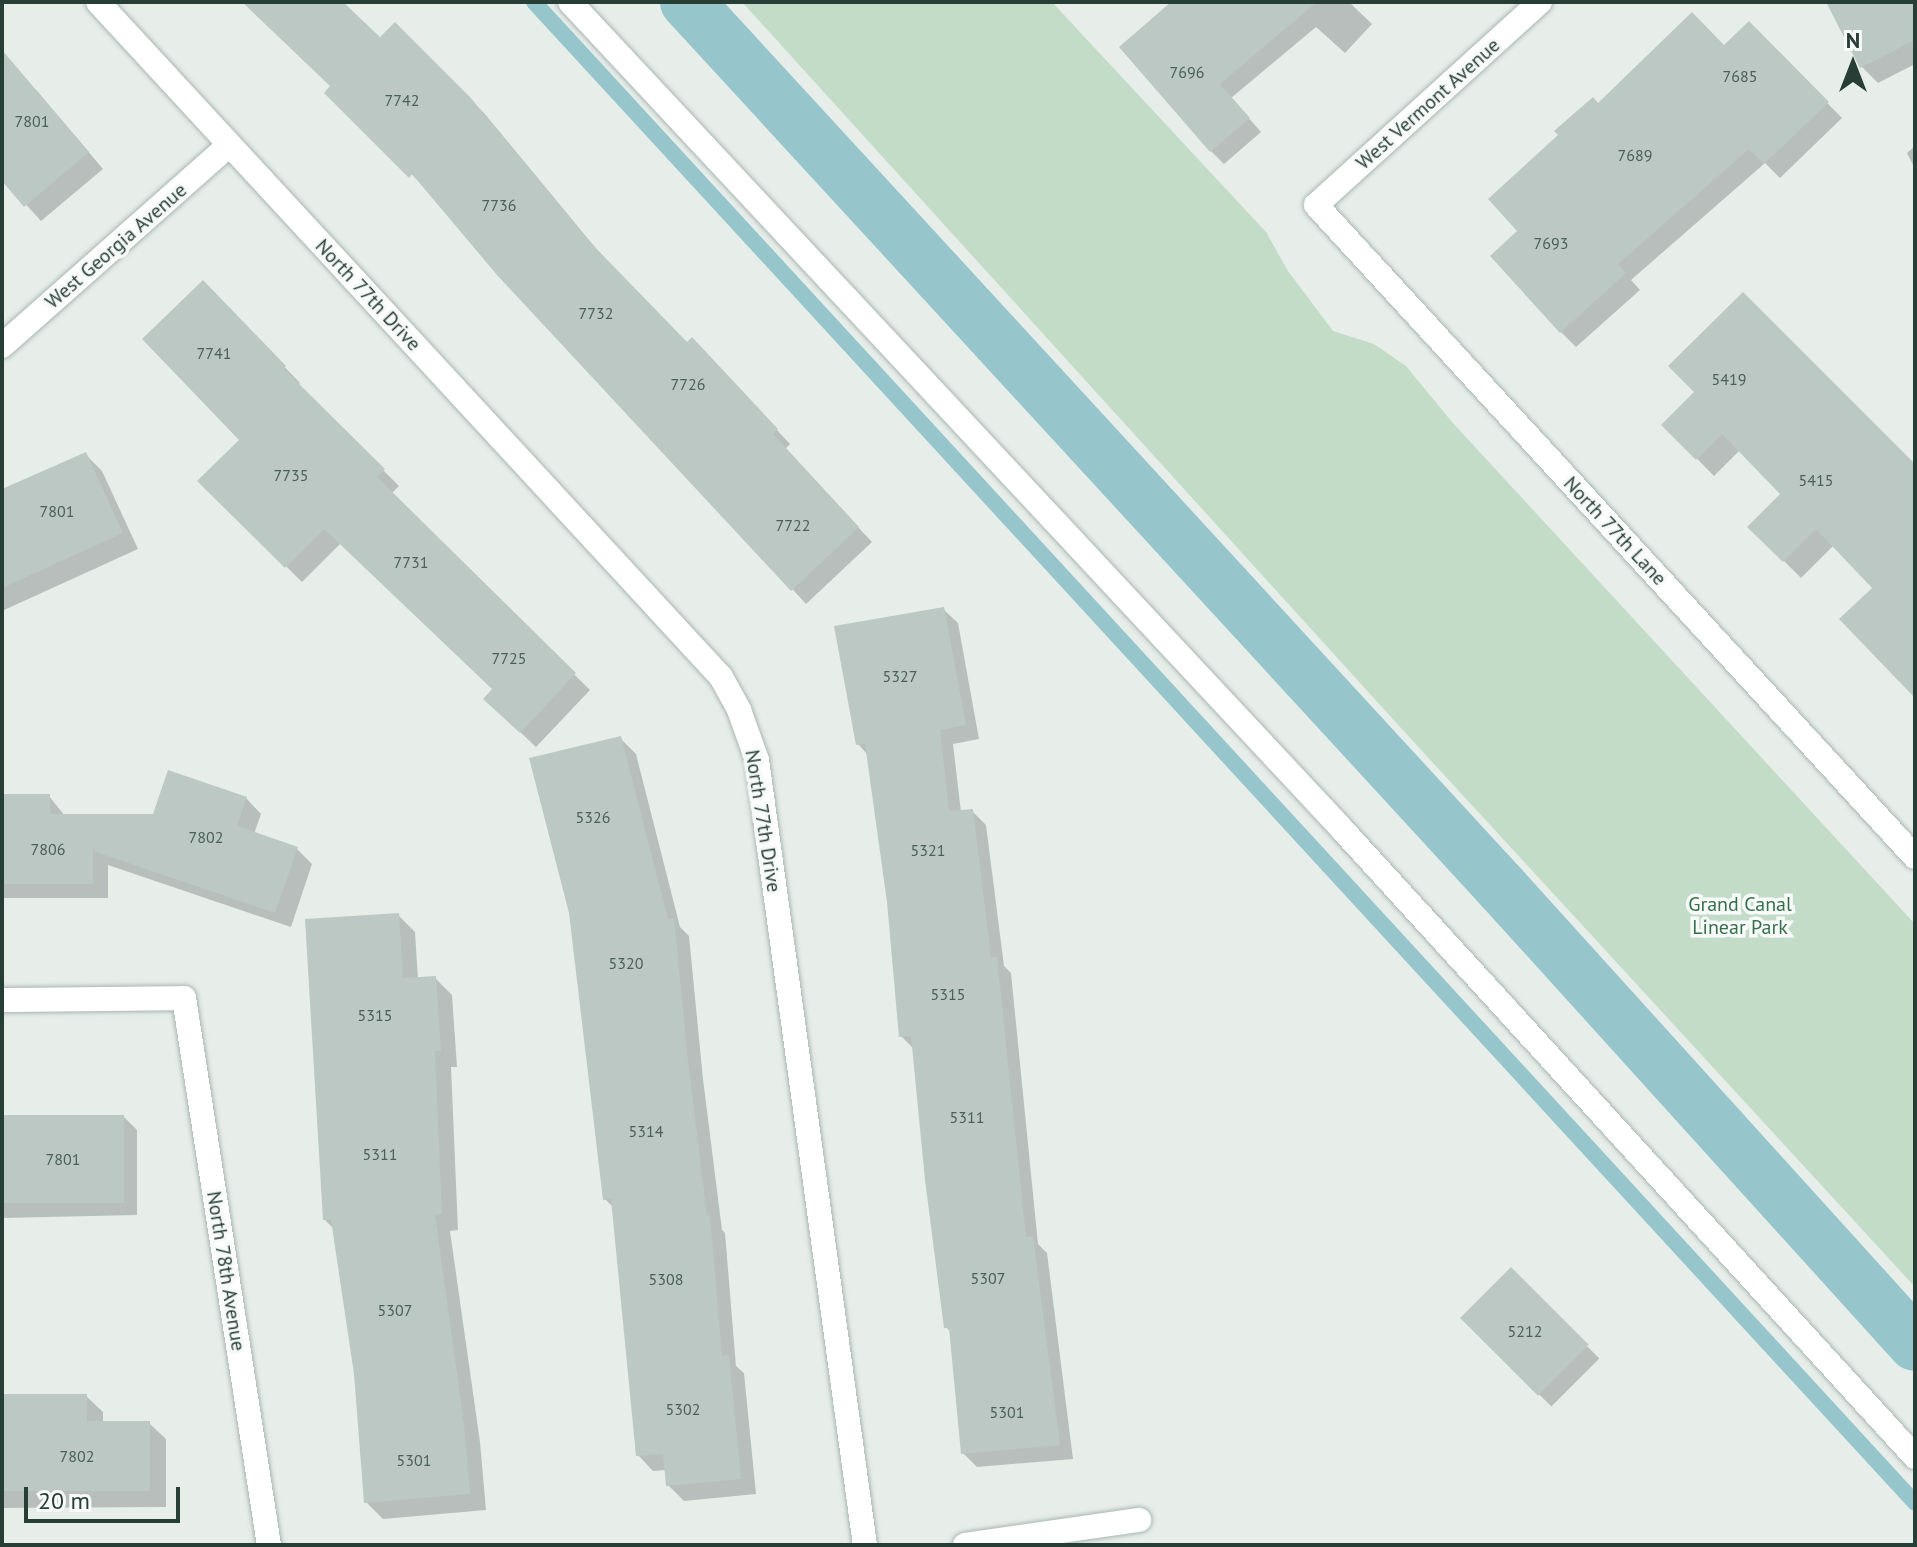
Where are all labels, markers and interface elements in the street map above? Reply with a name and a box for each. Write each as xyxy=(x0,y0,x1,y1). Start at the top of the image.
north arrow xyxy=(1813,24,1893,104)
text: N xyxy=(1846,26,1860,54)
street label: West Vermont Avenue xyxy=(1351,33,1505,175)
house number: 7696 xyxy=(1170,62,1204,82)
house number: 7685 xyxy=(1723,66,1757,86)
house number: 7742 xyxy=(385,90,419,110)
house number: 7801 xyxy=(15,111,49,131)
house number: 7689 xyxy=(1618,145,1652,165)
street label: West Georgia Avenue xyxy=(40,178,192,314)
house number: 7736 xyxy=(482,195,516,215)
house number: 7693 xyxy=(1534,233,1568,253)
street label: North 77th Drive xyxy=(310,234,426,356)
house number: 7732 xyxy=(579,303,613,323)
house number: 7741 xyxy=(197,343,231,363)
house number: 5419 xyxy=(1712,369,1746,389)
house number: 7726 xyxy=(671,374,705,394)
house number: 7735 xyxy=(274,465,308,485)
house number: 5415 xyxy=(1799,470,1833,490)
street label: North 77th Lane xyxy=(1558,472,1672,590)
house number: 7801 xyxy=(40,501,74,521)
house number: 7722 xyxy=(776,515,810,535)
house number: 7731 xyxy=(394,552,428,572)
house number: 7725 xyxy=(492,648,526,668)
house number: 5327 xyxy=(883,666,917,686)
street label: North 77th Drive xyxy=(740,748,786,894)
house number: 5326 xyxy=(576,807,610,827)
house number: 7802 xyxy=(189,827,223,847)
house number: 7806 xyxy=(31,839,65,859)
house number: 5321 xyxy=(911,840,945,860)
park label: Grand Canal Linear Park xyxy=(1688,892,1792,939)
house number: 5320 xyxy=(609,953,643,973)
house number: 5315 xyxy=(931,984,965,1004)
house number: 5315 xyxy=(358,1005,392,1025)
house number: 5311 xyxy=(950,1107,984,1127)
house number: 5314 xyxy=(629,1121,663,1141)
house number: 5311 xyxy=(363,1144,397,1164)
house number: 7801 xyxy=(46,1149,80,1169)
street label: North 78th Avenue xyxy=(201,1189,251,1353)
house number: 5307 xyxy=(971,1268,1005,1288)
house number: 5308 xyxy=(649,1269,683,1289)
house number: 5307 xyxy=(378,1300,412,1320)
house number: 5212 xyxy=(1508,1321,1542,1341)
house number: 5302 xyxy=(666,1399,700,1419)
house number: 5301 xyxy=(990,1402,1024,1422)
house number: 7802 xyxy=(60,1446,94,1466)
house number: 5301 xyxy=(397,1450,431,1470)
scale bar xyxy=(28,1471,184,1521)
text: 20 m xyxy=(38,1485,90,1516)

